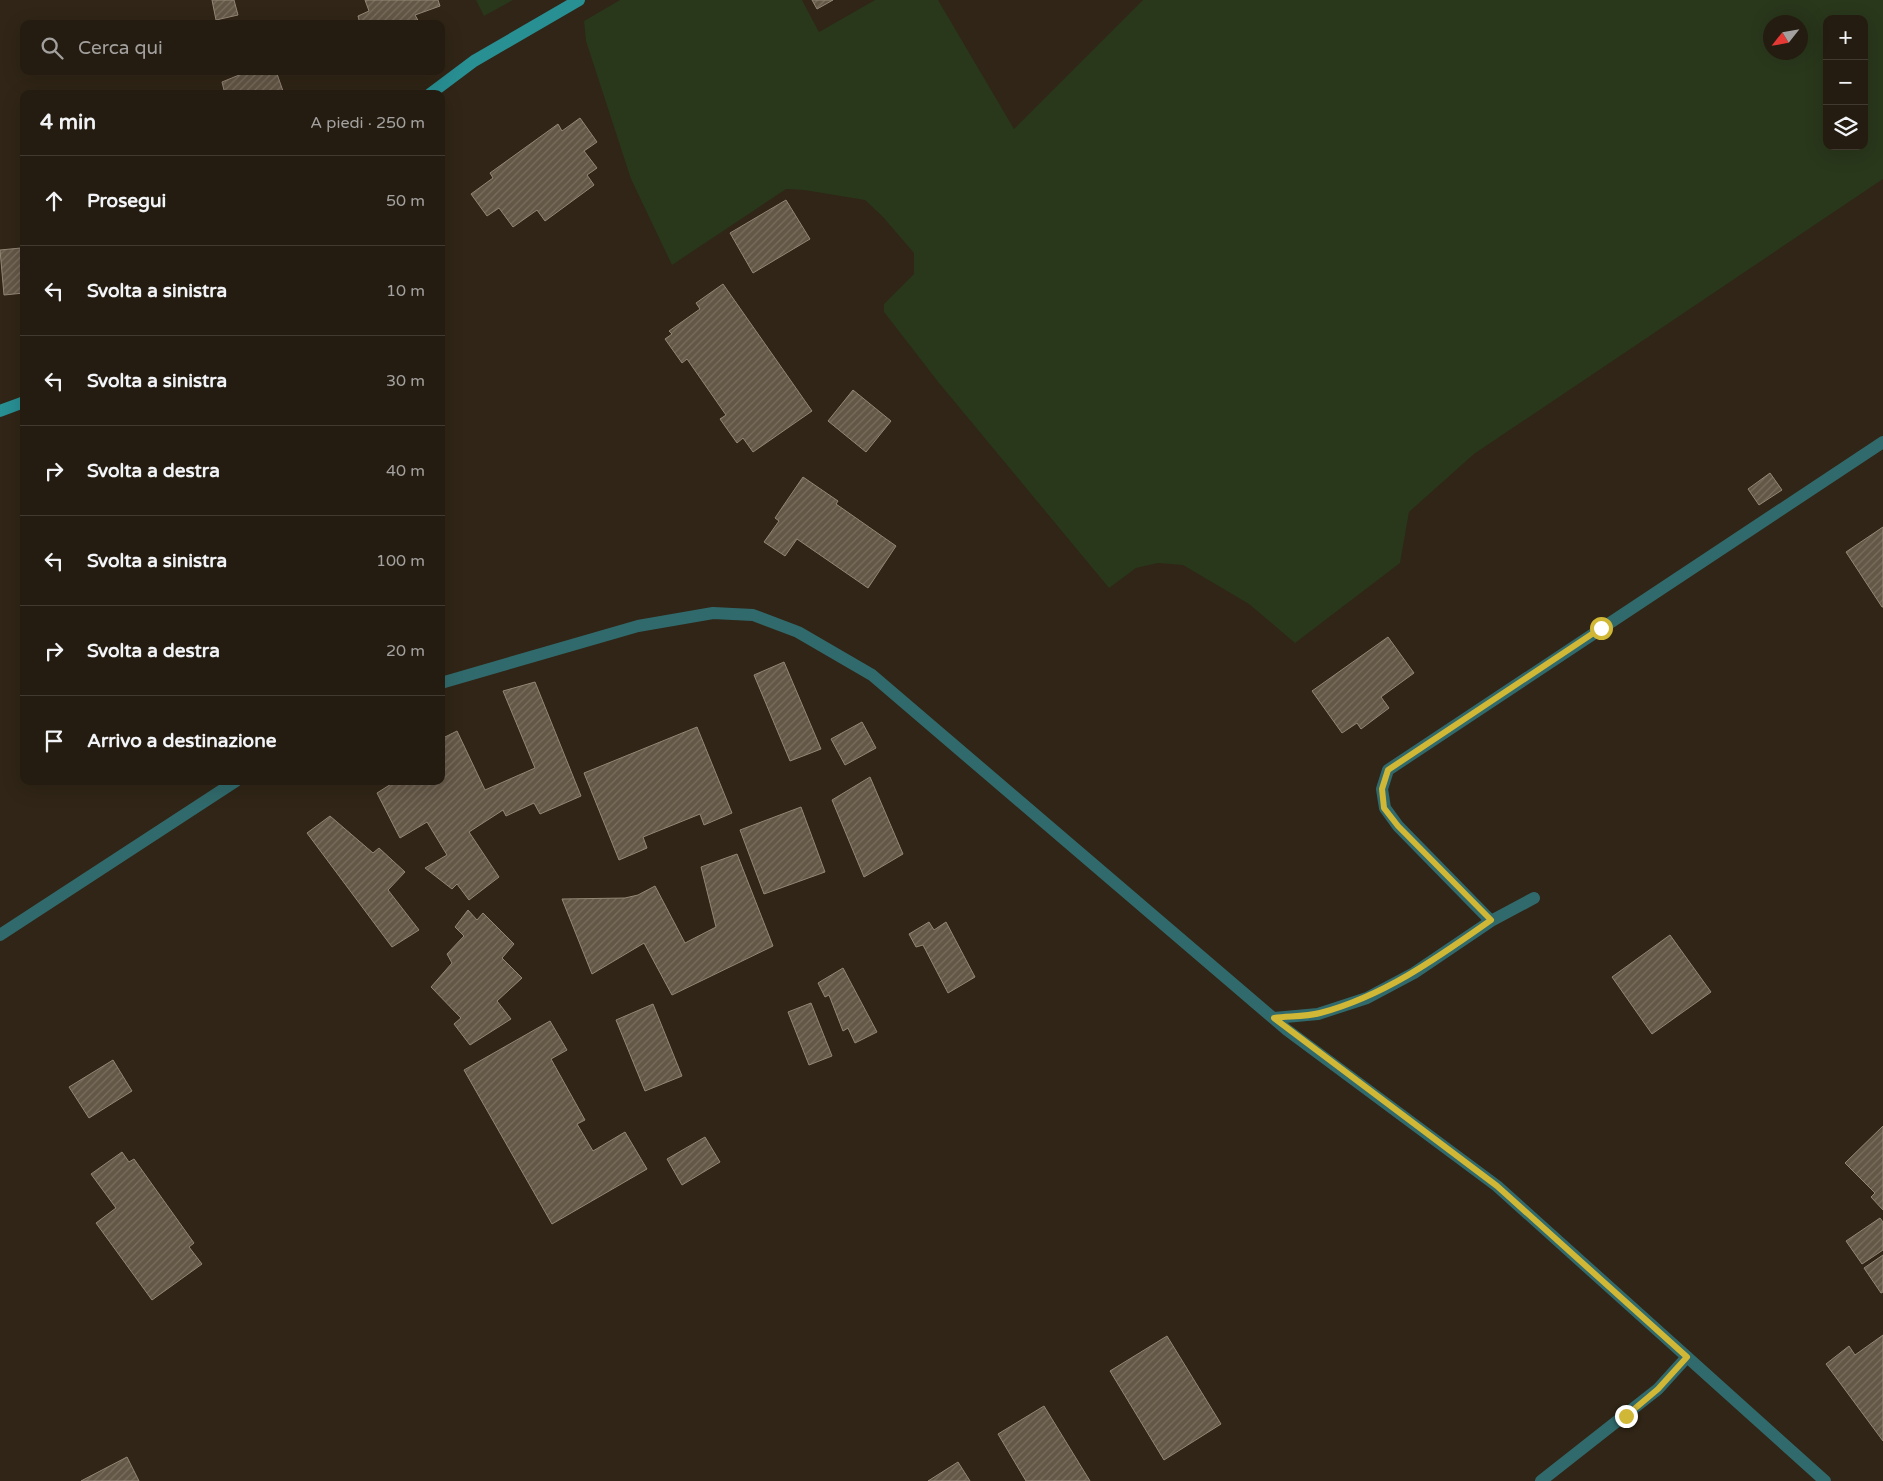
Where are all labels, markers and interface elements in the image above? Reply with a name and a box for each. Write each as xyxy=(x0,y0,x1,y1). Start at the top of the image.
north arrow xyxy=(1763,15,1808,60)
map controls xyxy=(1823,15,1868,150)
button: + xyxy=(1823,15,1868,60)
search box xyxy=(20,20,445,75)
icon: search xyxy=(38,34,66,62)
text: Cerca qui xyxy=(78,37,163,59)
button: − xyxy=(1823,60,1868,105)
button: layers xyxy=(1823,105,1868,150)
text: 4 min xyxy=(40,110,96,135)
text: A piedi · 250 m xyxy=(310,113,425,133)
icon: ahead xyxy=(40,187,68,215)
text: Prosegui xyxy=(87,190,166,212)
text: 50 m xyxy=(386,191,425,211)
icon: left xyxy=(40,277,68,305)
text: Svolta a sinistra xyxy=(87,280,227,302)
text: 10 m xyxy=(386,281,425,301)
icon: left xyxy=(40,367,68,395)
text: Svolta a sinistra xyxy=(87,370,227,392)
text: 30 m xyxy=(386,371,425,391)
icon: right xyxy=(40,457,68,485)
text: Svolta a destra xyxy=(87,460,220,482)
text: 40 m xyxy=(386,461,425,481)
icon: left xyxy=(40,547,68,575)
text: Svolta a sinistra xyxy=(87,550,227,572)
text: 100 m xyxy=(376,551,425,571)
route start xyxy=(1590,617,1613,640)
icon: right xyxy=(40,637,68,665)
text: Svolta a destra xyxy=(87,640,220,662)
text: 20 m xyxy=(386,641,425,661)
icon: arrive xyxy=(40,727,68,755)
text: Arrivo a destinazione xyxy=(87,730,277,752)
route end xyxy=(1615,1405,1638,1428)

